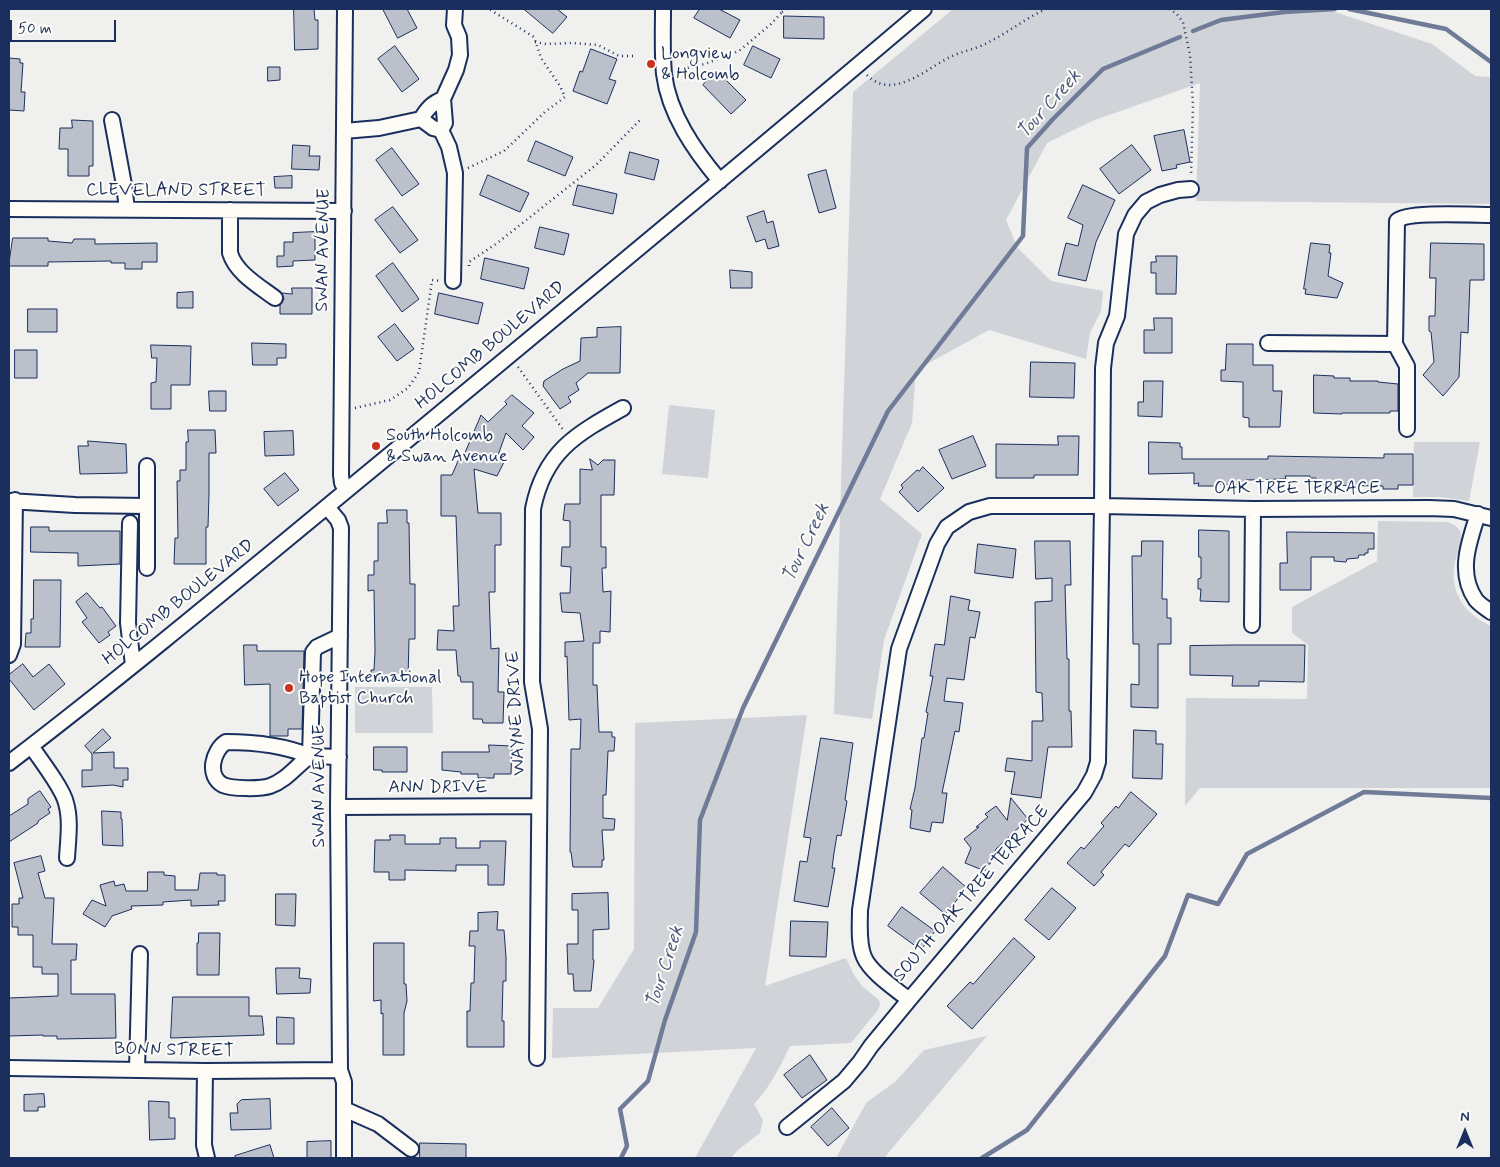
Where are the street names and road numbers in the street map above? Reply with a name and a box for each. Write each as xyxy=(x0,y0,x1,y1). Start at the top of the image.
street label: CLEVELAND STREET xyxy=(86,180,266,202)
street label: SWAN AVENUE xyxy=(312,188,336,312)
street label: HOLCOMB BOULEVARD xyxy=(412,277,570,415)
street label: OAK TREE TERRACE xyxy=(1214,478,1380,500)
street label: HOLCOMB BOULEVARD xyxy=(99,535,259,671)
street label: WAYNE DRIVE xyxy=(503,650,531,776)
street label: SWAN AVENUE xyxy=(309,724,331,848)
street label: ANN DRIVE xyxy=(388,777,488,799)
street label: SOUTH OAK TREE TERRACE xyxy=(890,801,1054,987)
street label: BONN STREET xyxy=(114,1039,234,1063)

